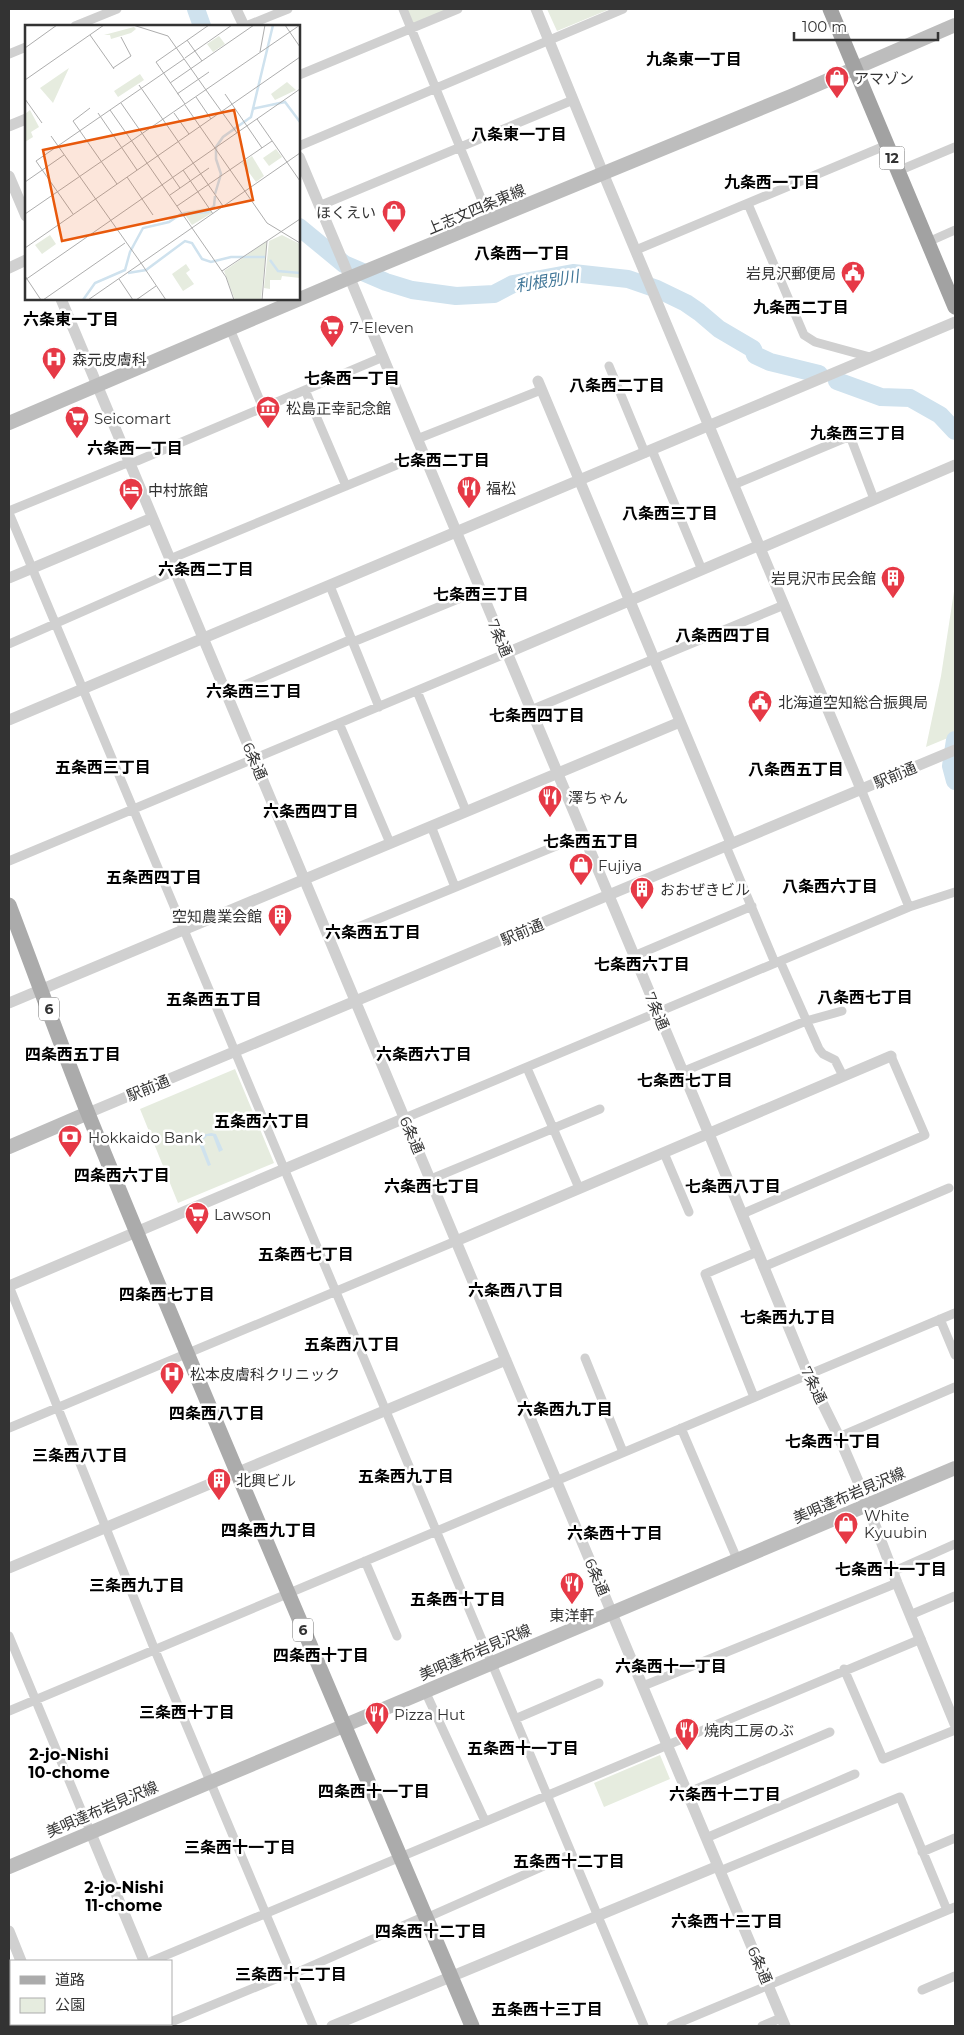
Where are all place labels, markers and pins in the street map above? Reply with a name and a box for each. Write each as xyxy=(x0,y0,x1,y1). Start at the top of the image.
shop icon: アマゾン xyxy=(824,65,850,99)
place label: アマゾン xyxy=(854,69,914,88)
shop icon: ほくえい xyxy=(381,199,407,233)
place label: ほくえい xyxy=(316,203,376,222)
public building icon: 岩見沢郵便局 xyxy=(840,260,866,294)
place label: 岩見沢郵便局 xyxy=(746,264,836,283)
supermarket icon: 7-Eleven xyxy=(319,314,345,348)
place label: 7-Eleven xyxy=(350,318,414,337)
hospital icon: 森元皮膚科 xyxy=(41,346,67,380)
place label: 森元皮膚科 xyxy=(72,350,147,369)
museum icon: 松島正幸記念館 xyxy=(255,395,281,429)
place label: 松島正幸記念館 xyxy=(286,399,391,418)
supermarket icon: Seicomart xyxy=(64,405,90,439)
place label: Seicomart xyxy=(94,409,171,428)
restaurant icon: 福松 xyxy=(456,475,482,509)
hotel icon: 中村旅館 xyxy=(118,477,144,511)
place label: 福松 xyxy=(486,479,516,498)
place label: 中村旅館 xyxy=(148,481,208,500)
building icon: 岩見沢市民会館 xyxy=(880,565,906,599)
place label: 岩見沢市民会館 xyxy=(771,569,876,588)
public building icon: 北海道空知総合振興局 xyxy=(747,689,773,723)
place label: 北海道空知総合振興局 xyxy=(778,693,928,712)
restaurant icon: 澤ちゃん xyxy=(537,784,563,818)
place label: 澤ちゃん xyxy=(568,788,628,807)
shop icon: Fujiya xyxy=(568,852,594,886)
place label: Fujiya xyxy=(598,856,642,875)
building icon: おおぜきビル xyxy=(629,876,655,910)
place label: おおぜきビル xyxy=(660,880,750,899)
building icon: 空知農業会館 xyxy=(267,903,293,937)
place label: 空知農業会館 xyxy=(172,907,262,926)
bank icon: Hokkaido Bank xyxy=(57,1124,83,1158)
place label: Hokkaido Bank xyxy=(88,1128,203,1147)
supermarket icon: Lawson xyxy=(184,1201,210,1235)
place label: Lawson xyxy=(214,1205,272,1224)
hospital icon: 松本皮膚科クリニック xyxy=(159,1361,185,1395)
place label: 松本皮膚科クリニック xyxy=(190,1365,340,1384)
building icon: 北興ビル xyxy=(206,1467,232,1501)
place label: 北興ビル xyxy=(236,1471,296,1490)
place label: White Kyuubin xyxy=(864,1506,927,1542)
shop icon: White Kyuubin xyxy=(833,1511,859,1545)
restaurant icon: 東洋軒 xyxy=(559,1571,585,1605)
place label: 東洋軒 xyxy=(549,1606,595,1625)
restaurant icon: Pizza Hut xyxy=(364,1701,390,1735)
place label: Pizza Hut xyxy=(394,1705,465,1724)
restaurant icon: 焼肉工房のぶ xyxy=(674,1717,700,1751)
place label: 焼肉工房のぶ xyxy=(704,1721,794,1740)

